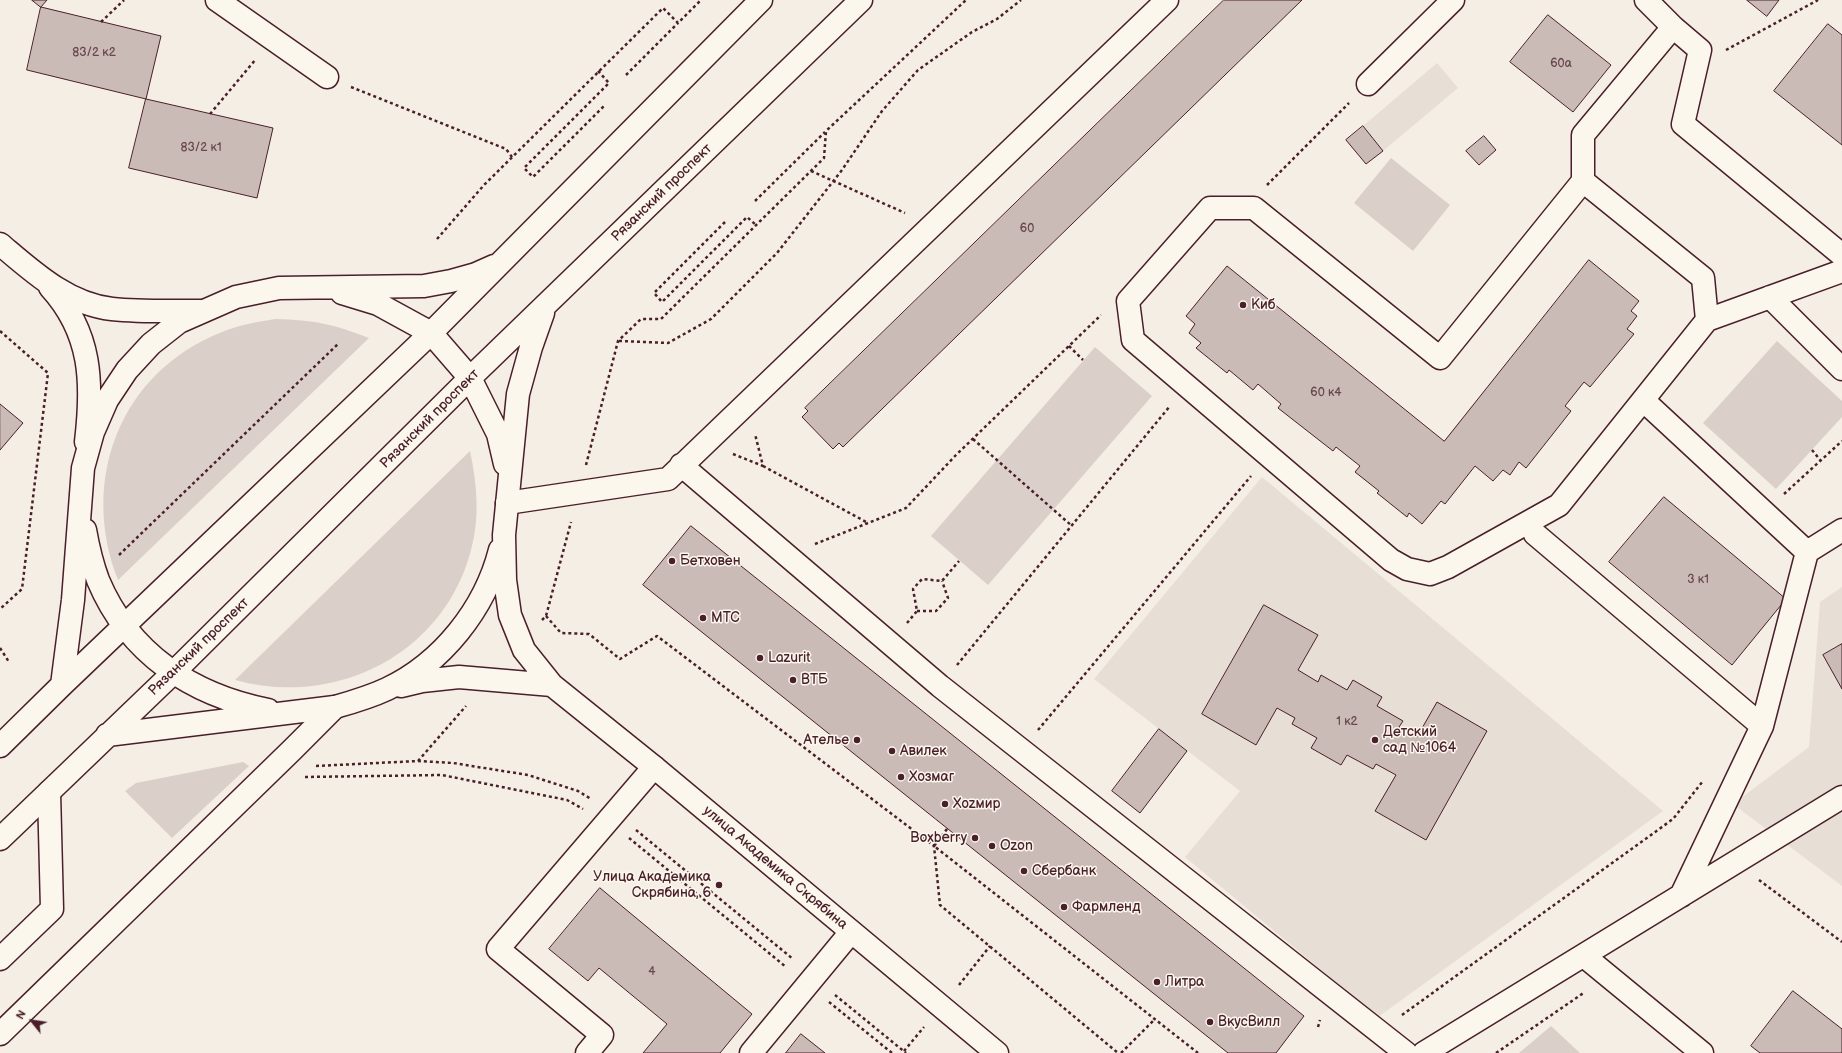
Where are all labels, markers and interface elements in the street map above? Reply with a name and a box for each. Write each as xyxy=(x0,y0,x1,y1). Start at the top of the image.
house number: 83/2 к2 xyxy=(72,46,116,60)
house number: 60а xyxy=(1550,57,1572,71)
house number: 83/2 к1 xyxy=(180,141,222,155)
street label: Рязанский проспект xyxy=(608,141,716,245)
house number: 60 xyxy=(1020,222,1034,236)
place label: Киб xyxy=(1251,297,1276,313)
marker: Киб xyxy=(1238,300,1248,310)
street label: Рязанский проспект xyxy=(377,366,483,472)
house number: 60 к4 xyxy=(1310,386,1342,400)
place label: Бетховен xyxy=(680,553,741,569)
marker: Бетховен xyxy=(667,556,677,566)
house number: 3 к1 xyxy=(1687,573,1709,587)
street label: Рязанский проспект xyxy=(145,595,253,699)
place label: МТС xyxy=(711,610,740,626)
marker: МТС xyxy=(698,613,708,623)
place label: Lazurit xyxy=(768,650,811,666)
marker: Lazurit xyxy=(755,653,765,663)
place label: ВТБ xyxy=(801,672,828,688)
marker: ВТБ xyxy=(788,675,798,685)
house number: 1 к2 xyxy=(1336,715,1358,729)
place label: Детский сад №1064 xyxy=(1383,724,1456,756)
place label: Ателье xyxy=(804,732,849,748)
marker: Ателье xyxy=(852,735,862,745)
marker: Детский сад №1064 xyxy=(1370,735,1380,745)
place label: Авилек xyxy=(900,743,947,759)
marker: Авилек xyxy=(887,746,897,756)
place label: Хозмаг xyxy=(909,769,954,785)
marker: Хозмаг xyxy=(896,772,906,782)
place label: Хоzмир xyxy=(953,796,1000,812)
marker: Хоzмир xyxy=(940,799,950,809)
street label: улица Академика Скрябина xyxy=(699,803,851,933)
place label: Boxberry xyxy=(910,830,967,846)
marker: Boxberry xyxy=(970,833,980,843)
place label: Ozon xyxy=(1000,838,1033,854)
marker: Ozon xyxy=(987,841,997,851)
place label: Сбербанк xyxy=(1032,863,1096,879)
marker: Сбербанк xyxy=(1019,866,1029,876)
place label: Улица Академика Скрябина, 6 xyxy=(593,869,711,902)
marker: Улица Академика Скрябина, 6 xyxy=(714,880,724,890)
place label: Фармленд xyxy=(1072,899,1140,915)
marker: Фармленд xyxy=(1059,902,1069,912)
house number: 4 xyxy=(648,965,656,979)
place label: Литра xyxy=(1165,974,1204,990)
marker: Литра xyxy=(1152,977,1162,987)
north arrow xyxy=(12,1001,52,1041)
text: N xyxy=(13,1008,29,1022)
place label: ВкусВилл xyxy=(1218,1014,1280,1030)
marker: ВкусВилл xyxy=(1205,1017,1215,1027)

